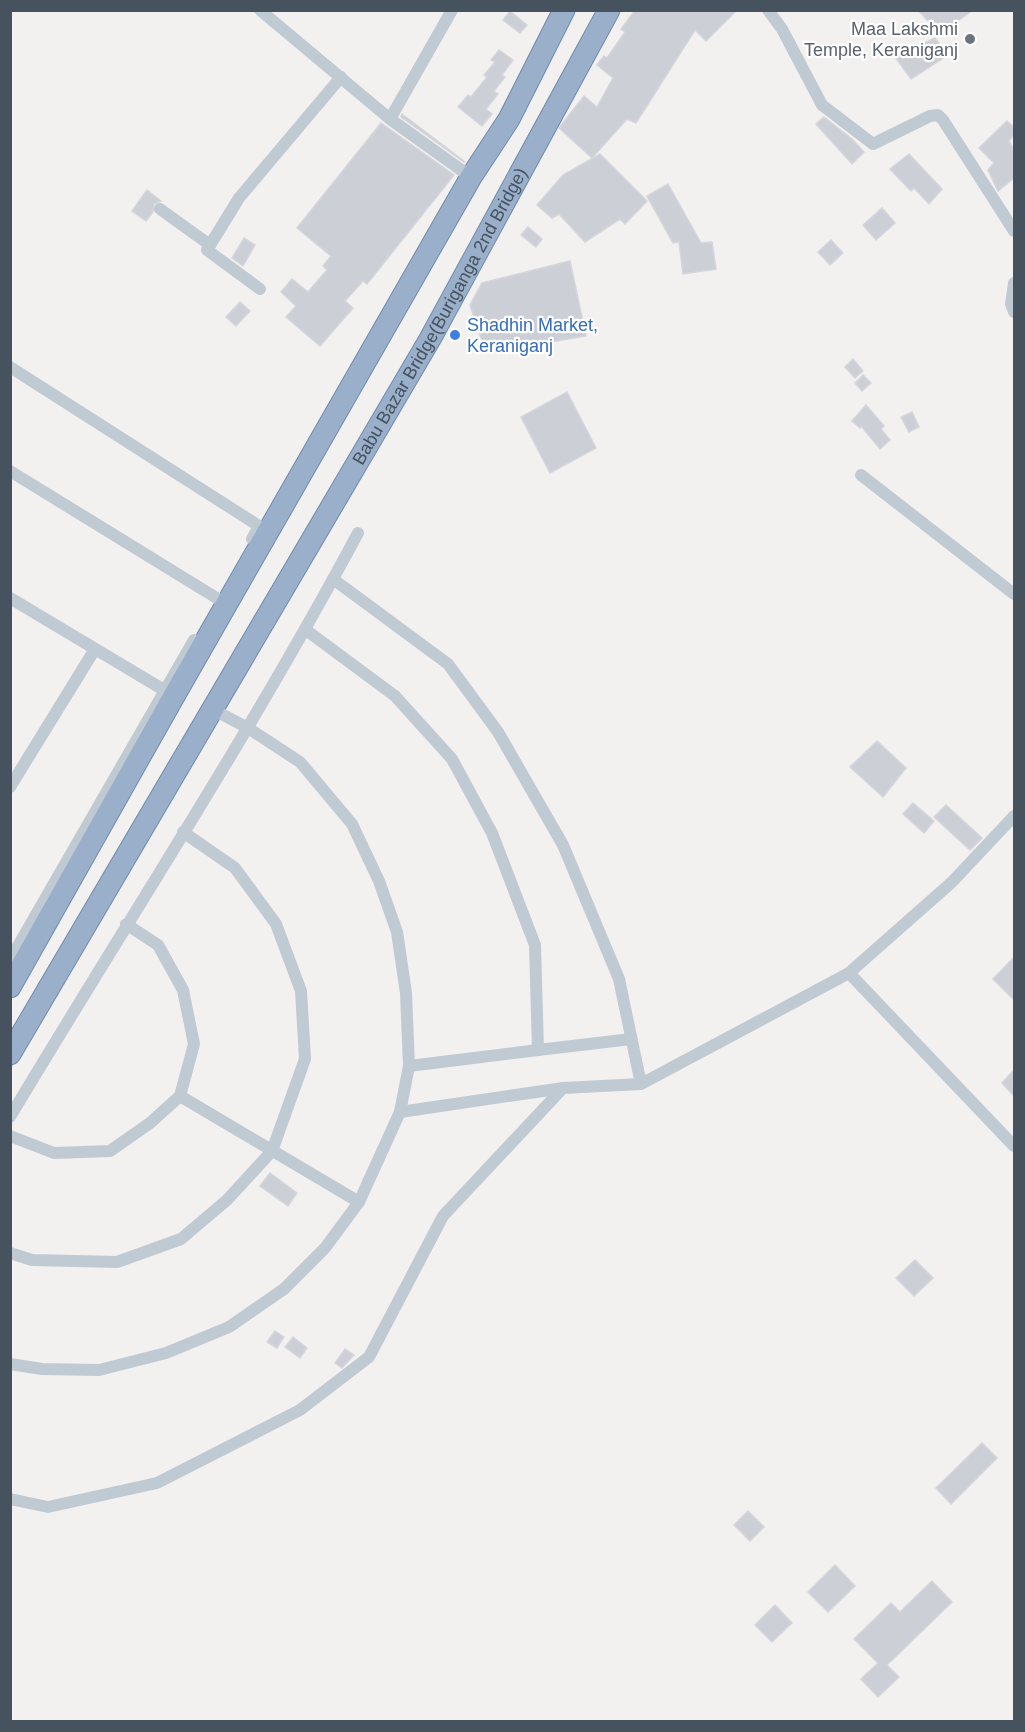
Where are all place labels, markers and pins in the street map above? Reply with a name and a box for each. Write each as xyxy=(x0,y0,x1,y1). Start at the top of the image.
place label: Maa Lakshmi Temple, Keraniganj xyxy=(804,19,958,60)
marker: Maa Lakshmi Temple, Keraniganj xyxy=(963,32,977,46)
place label: Shadhin Market, Keraniganj xyxy=(467,315,598,356)
marker: Shadhin Market, Keraniganj xyxy=(448,328,462,342)

